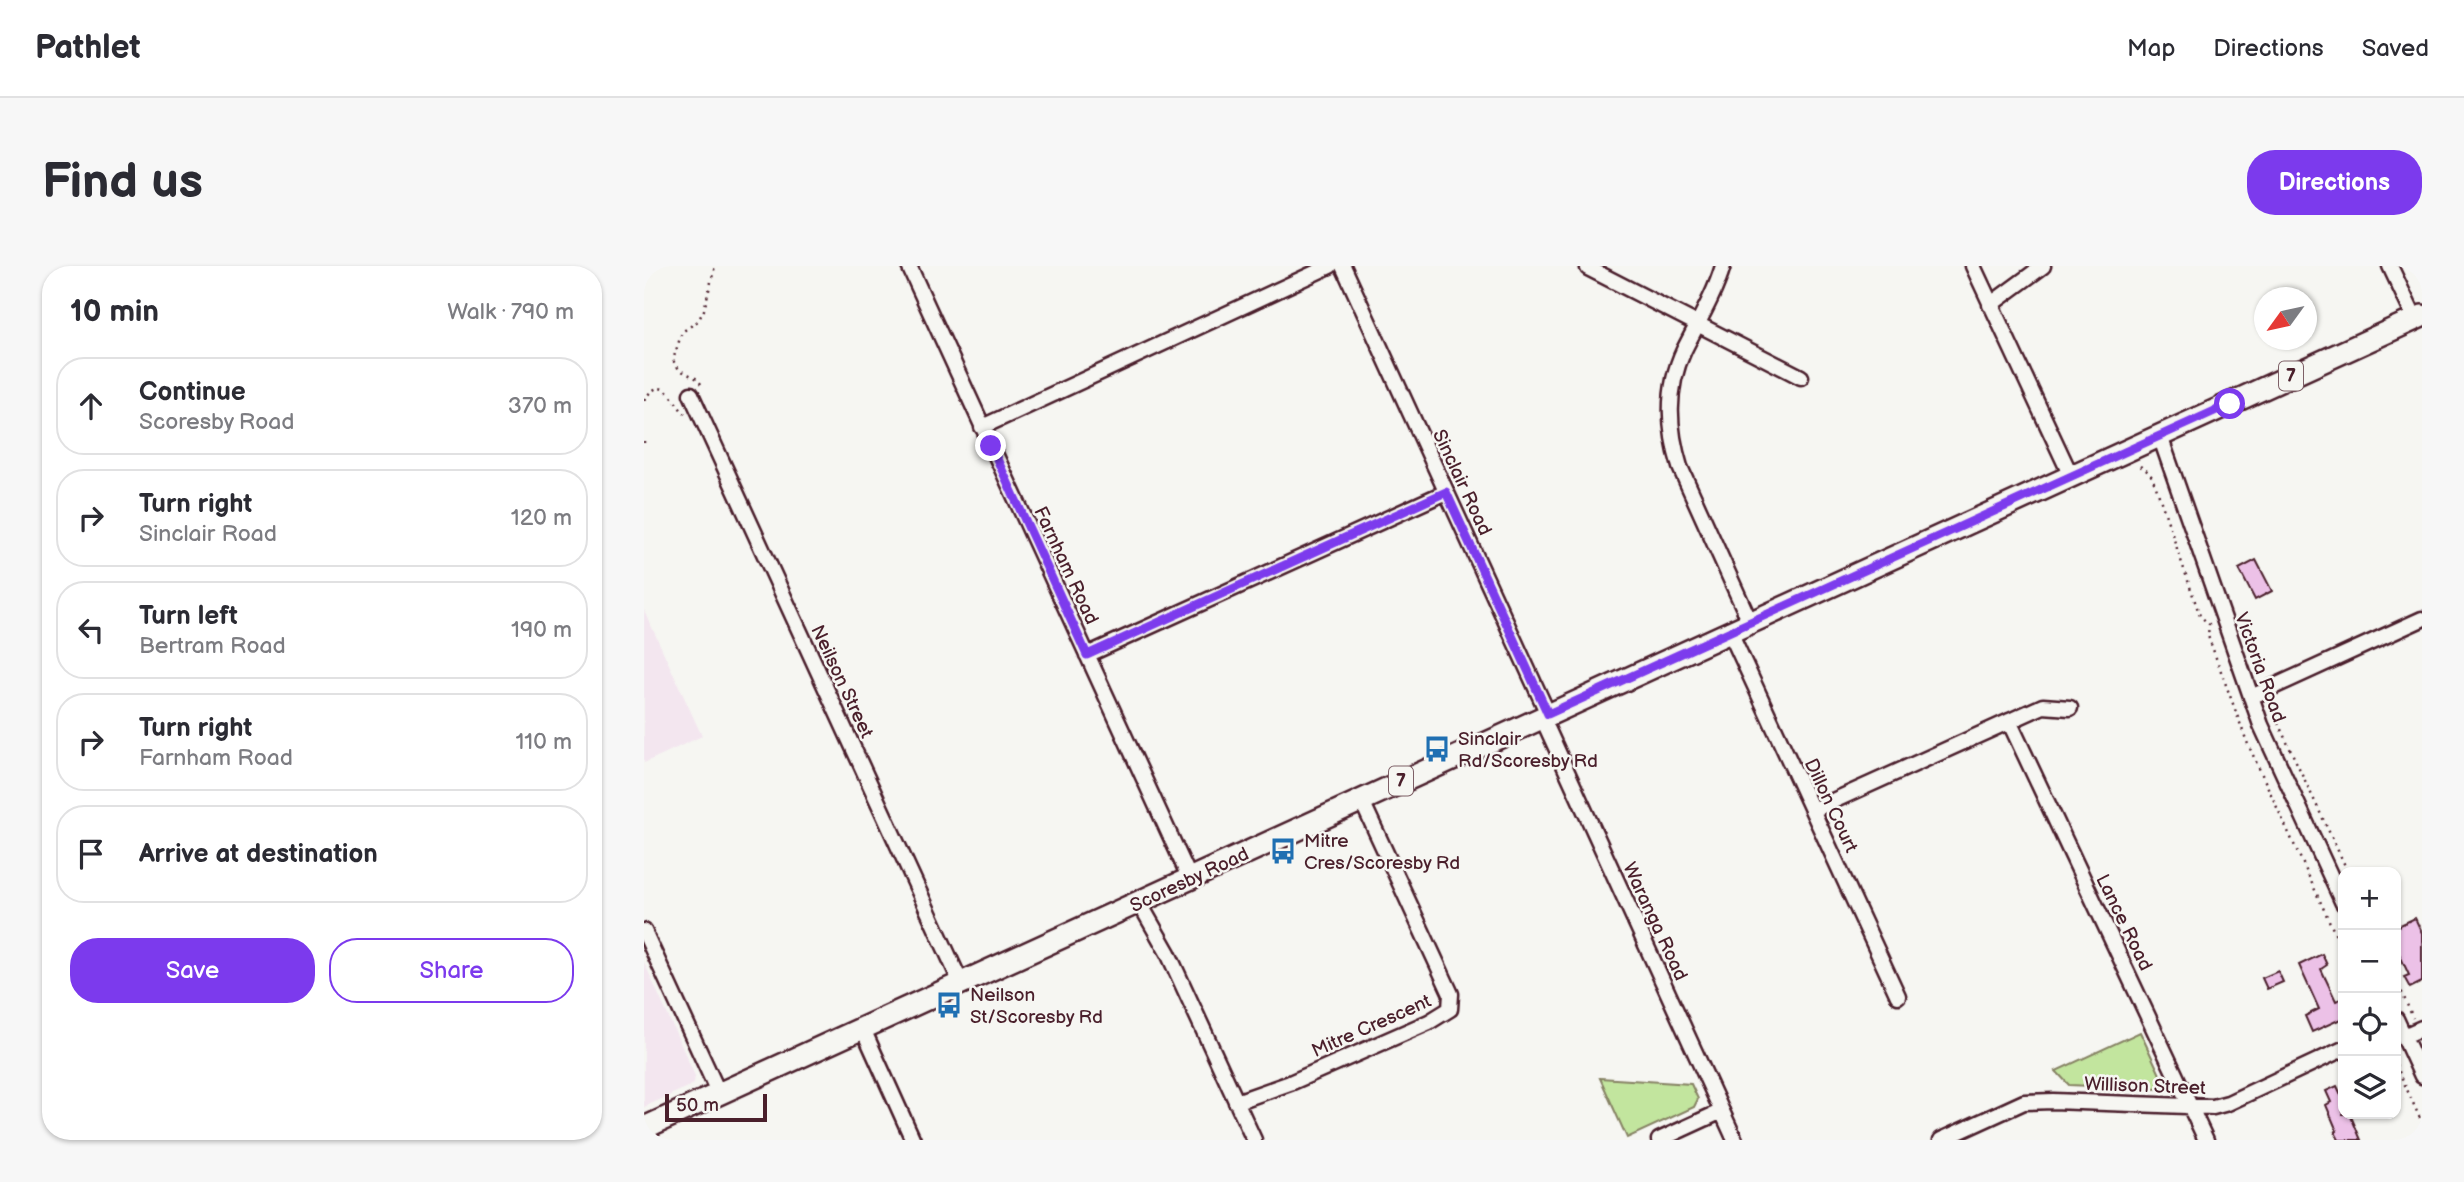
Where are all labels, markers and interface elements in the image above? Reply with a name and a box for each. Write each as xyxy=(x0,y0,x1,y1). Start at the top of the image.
text: Pathlet xyxy=(35,28,140,68)
text: Map xyxy=(2127,34,2175,63)
text: Directions xyxy=(2213,34,2324,63)
text: Saved xyxy=(2362,34,2429,63)
button: Directions xyxy=(2247,150,2422,215)
text: Find us xyxy=(42,153,203,212)
north arrow xyxy=(2254,287,2317,350)
text: 10 min xyxy=(70,294,159,330)
text: Walk · 790 m xyxy=(447,298,574,326)
road number: 7 xyxy=(2279,362,2303,390)
text: Continue xyxy=(139,377,246,408)
icon: ahead xyxy=(72,387,110,425)
route start xyxy=(2214,388,2245,419)
text: 370 m xyxy=(508,392,572,420)
text: Scoresby Road xyxy=(139,408,294,436)
street label: Sinclair Road xyxy=(1427,426,1496,539)
route end xyxy=(975,430,1006,461)
text: Turn right xyxy=(139,489,252,520)
icon: right xyxy=(72,499,110,537)
street label: Farnham Road xyxy=(1028,503,1103,628)
text: 120 m xyxy=(511,504,572,532)
text: Sinclair Road xyxy=(139,520,277,548)
text: Turn left xyxy=(139,601,238,632)
street label: Victoria Road xyxy=(2229,609,2290,726)
icon: left xyxy=(72,611,110,649)
text: 190 m xyxy=(511,616,572,644)
street label: Neilson Street xyxy=(805,621,878,742)
text: Bertram Road xyxy=(139,632,286,660)
text: Turn right xyxy=(139,713,252,744)
icon: right xyxy=(72,723,110,761)
text: 110 m xyxy=(515,728,572,756)
place label: Sinclair Rd/Scoresby Rd xyxy=(1458,728,1598,773)
bus stop icon: Sinclair Rd/Scoresby Rd xyxy=(1422,734,1452,764)
text: Farnham Road xyxy=(139,744,293,772)
street label: Dillon Court xyxy=(1799,755,1862,856)
road number: 7 xyxy=(1389,766,1413,796)
place label: Mitre Cres/Scoresby Rd xyxy=(1304,830,1460,875)
icon: arrive xyxy=(72,835,110,873)
bus stop icon: Mitre Cres/Scoresby Rd xyxy=(1268,836,1298,866)
text: Arrive at destination xyxy=(139,839,378,870)
street label: Scoresby Road xyxy=(1127,843,1253,918)
street label: Waranga Road xyxy=(1617,859,1692,984)
map controls xyxy=(2338,867,2401,1119)
button: + xyxy=(2338,867,2401,930)
street label: Lance Road xyxy=(2090,871,2157,975)
button: − xyxy=(2338,930,2401,993)
button: Save xyxy=(70,938,315,1003)
button: Share xyxy=(329,938,574,1003)
place label: Neilson St/Scoresby Rd xyxy=(970,984,1103,1029)
bus stop icon: Neilson St/Scoresby Rd xyxy=(934,990,964,1020)
street label: Mitre Crescent xyxy=(1308,990,1435,1063)
button: locate xyxy=(2338,993,2401,1056)
button: layers xyxy=(2338,1056,2401,1119)
street label: Willison Street xyxy=(2084,1073,2206,1100)
scale bar xyxy=(665,1091,766,1123)
text: 50 m xyxy=(676,1094,719,1117)

